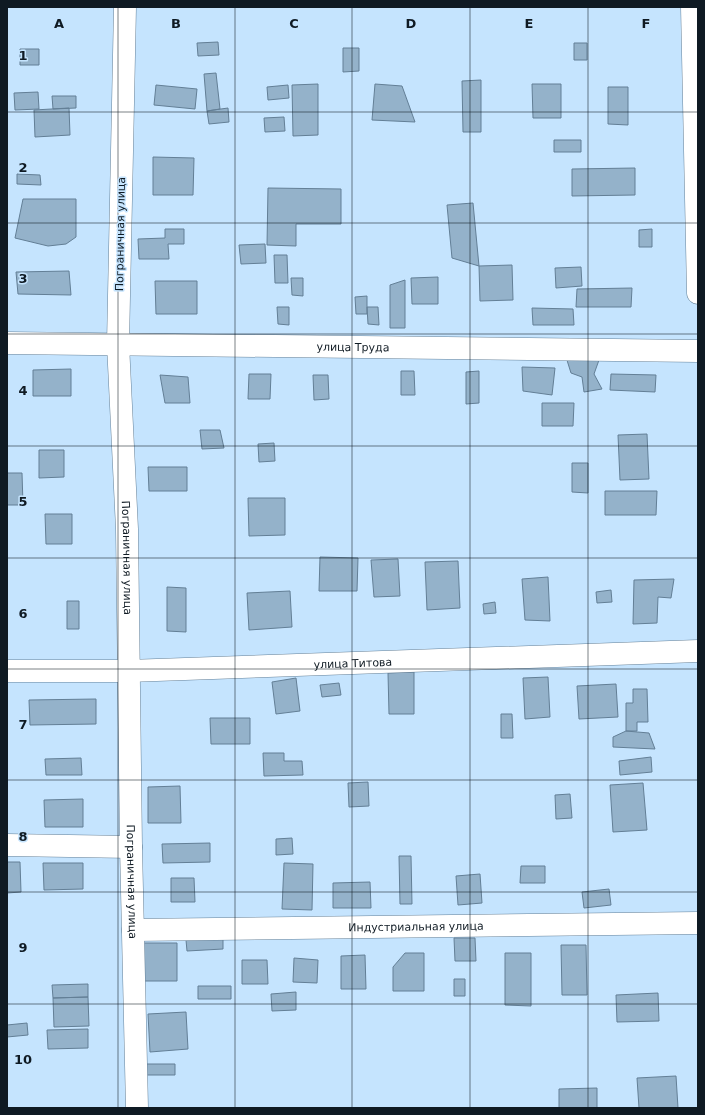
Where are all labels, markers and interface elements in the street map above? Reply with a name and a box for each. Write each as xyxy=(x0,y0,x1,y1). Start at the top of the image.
text: A xyxy=(54,16,64,31)
text: B xyxy=(171,16,181,31)
text: C xyxy=(289,16,299,31)
text: D xyxy=(406,16,417,31)
text: E xyxy=(525,16,533,31)
text: F xyxy=(642,16,650,31)
text: 1 xyxy=(18,48,28,63)
text: 2 xyxy=(18,160,28,175)
street label: Пограничная улица xyxy=(113,177,128,291)
text: 3 xyxy=(18,271,28,286)
street label: улица Труда xyxy=(316,341,390,354)
text: 4 xyxy=(18,383,28,398)
text: 5 xyxy=(18,494,28,509)
street label: Пограничная улица xyxy=(119,500,134,615)
text: 6 xyxy=(18,606,28,621)
street label: улица Титова xyxy=(313,656,392,671)
text: 7 xyxy=(18,717,28,732)
street label: Пограничная улица xyxy=(124,824,139,939)
text: 8 xyxy=(18,829,28,844)
street label: Индустриальная улица xyxy=(348,920,484,934)
text: 9 xyxy=(18,940,28,955)
text: 10 xyxy=(14,1052,32,1067)

